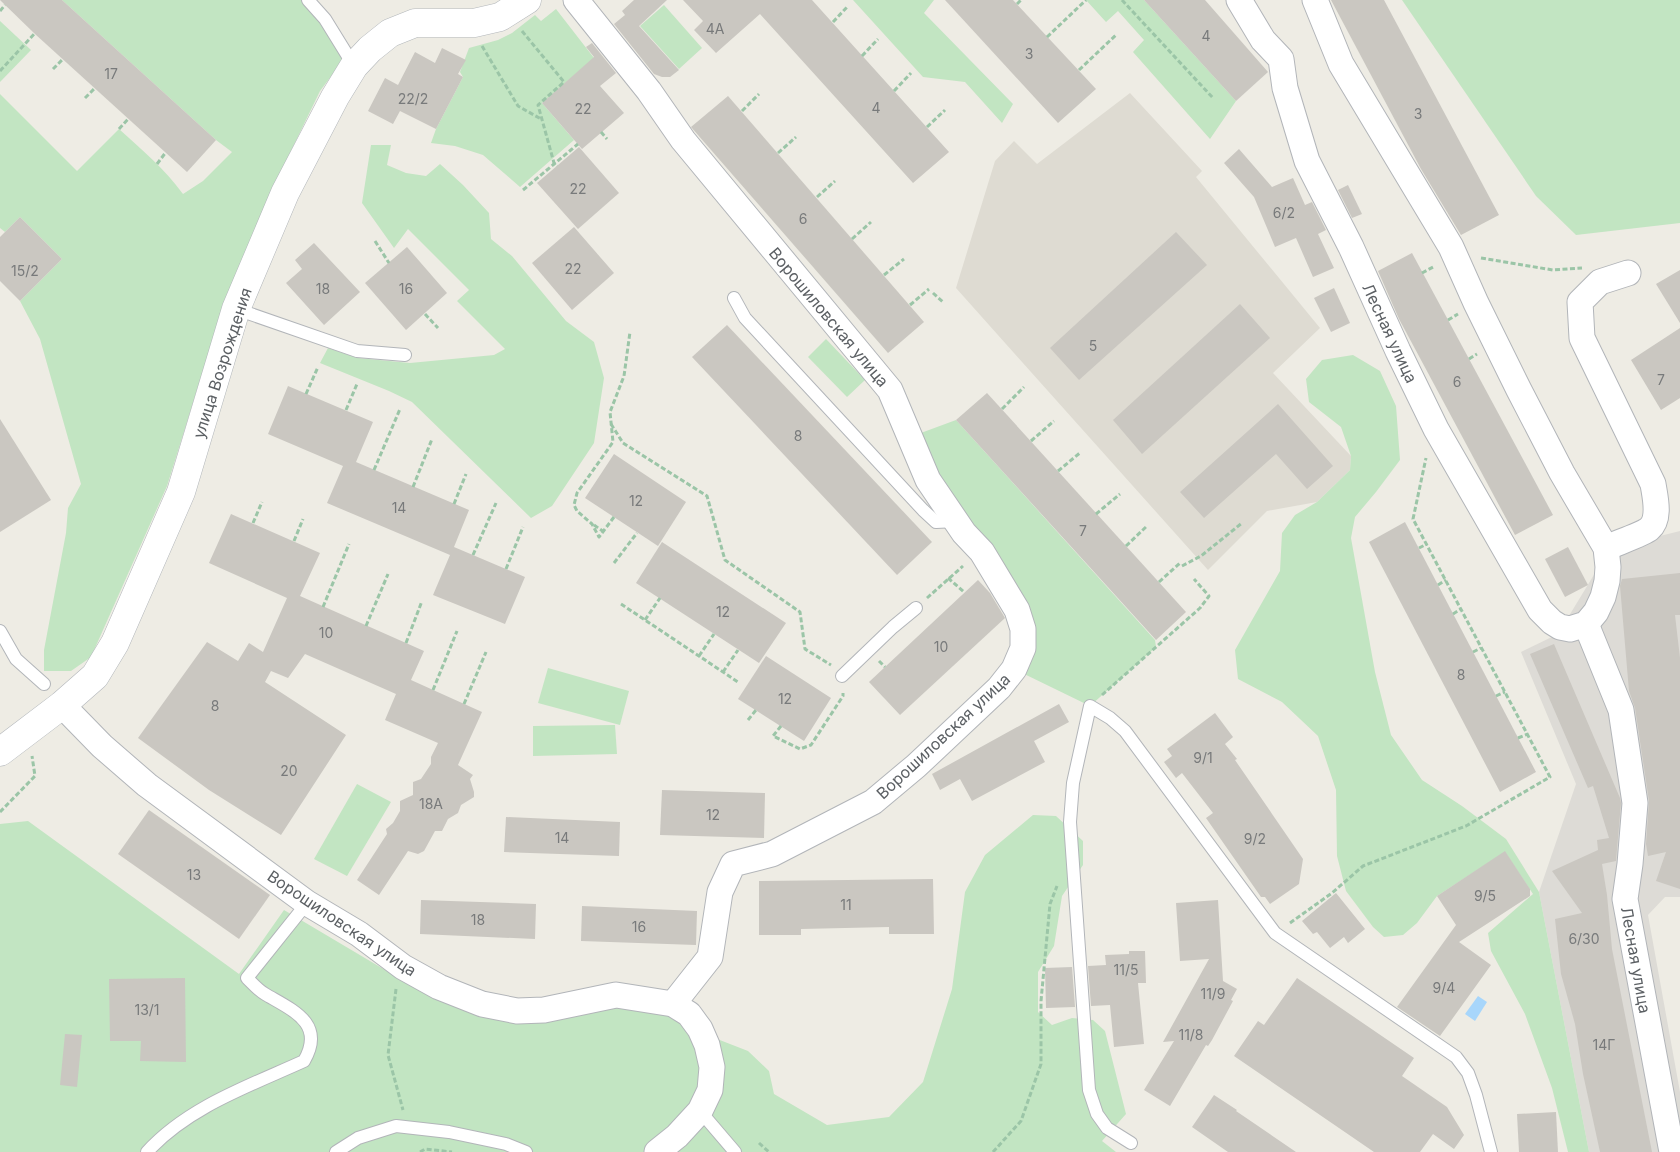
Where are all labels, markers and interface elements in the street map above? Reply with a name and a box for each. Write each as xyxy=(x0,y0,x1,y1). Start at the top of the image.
house number: 4А xyxy=(706,20,725,37)
house number: 4 xyxy=(1201,27,1211,44)
house number: 3 xyxy=(1025,45,1033,62)
house number: 17 xyxy=(104,65,118,82)
house number: 22/2 xyxy=(398,90,428,107)
house number: 4 xyxy=(871,99,881,116)
house number: 22 xyxy=(574,100,592,117)
house number: 3 xyxy=(1414,105,1422,122)
house number: 22 xyxy=(569,180,587,197)
house number: 6/2 xyxy=(1273,204,1295,221)
house number: 6 xyxy=(799,210,807,227)
street label: Ворошиловская улица xyxy=(765,243,893,391)
house number: 22 xyxy=(564,260,582,277)
house number: 15/2 xyxy=(11,262,39,279)
house number: 18 xyxy=(316,280,330,297)
house number: 16 xyxy=(399,280,413,297)
street label: Лесная улица xyxy=(1358,280,1422,386)
street label: улица Возрождения xyxy=(188,285,256,441)
house number: 5 xyxy=(1089,337,1097,354)
house number: 7 xyxy=(1657,371,1665,388)
house number: 6 xyxy=(1453,373,1461,390)
house number: 8 xyxy=(794,427,802,444)
house number: 12 xyxy=(629,492,643,509)
house number: 14 xyxy=(392,499,406,516)
house number: 7 xyxy=(1079,522,1087,539)
house number: 12 xyxy=(716,603,730,620)
house number: 10 xyxy=(319,624,333,641)
house number: 10 xyxy=(934,638,948,655)
house number: 8 xyxy=(1457,666,1465,683)
street label: Ворошиловская улица xyxy=(872,669,1014,803)
house number: 12 xyxy=(778,690,792,707)
house number: 8 xyxy=(211,697,219,714)
house number: 9/1 xyxy=(1193,749,1213,766)
house number: 20 xyxy=(280,762,298,779)
house number: 18А xyxy=(419,795,443,812)
house number: 12 xyxy=(706,806,720,823)
house number: 14 xyxy=(555,829,569,846)
house number: 9/2 xyxy=(1244,830,1266,847)
house number: 13 xyxy=(187,866,201,883)
street label: Ворошиловская улица xyxy=(264,866,420,980)
house number: 9/5 xyxy=(1474,887,1496,904)
house number: 11 xyxy=(840,896,852,913)
street label: Лесная улица xyxy=(1617,905,1655,1015)
house number: 18 xyxy=(471,911,485,928)
house number: 16 xyxy=(632,918,646,935)
house number: 6/30 xyxy=(1568,930,1600,947)
house number: 11/5 xyxy=(1114,961,1138,978)
house number: 9/4 xyxy=(1433,979,1455,996)
house number: 11/9 xyxy=(1200,985,1226,1002)
house number: 13/1 xyxy=(134,1001,160,1018)
house number: 11/8 xyxy=(1178,1026,1204,1043)
house number: 14Г xyxy=(1593,1036,1615,1053)

